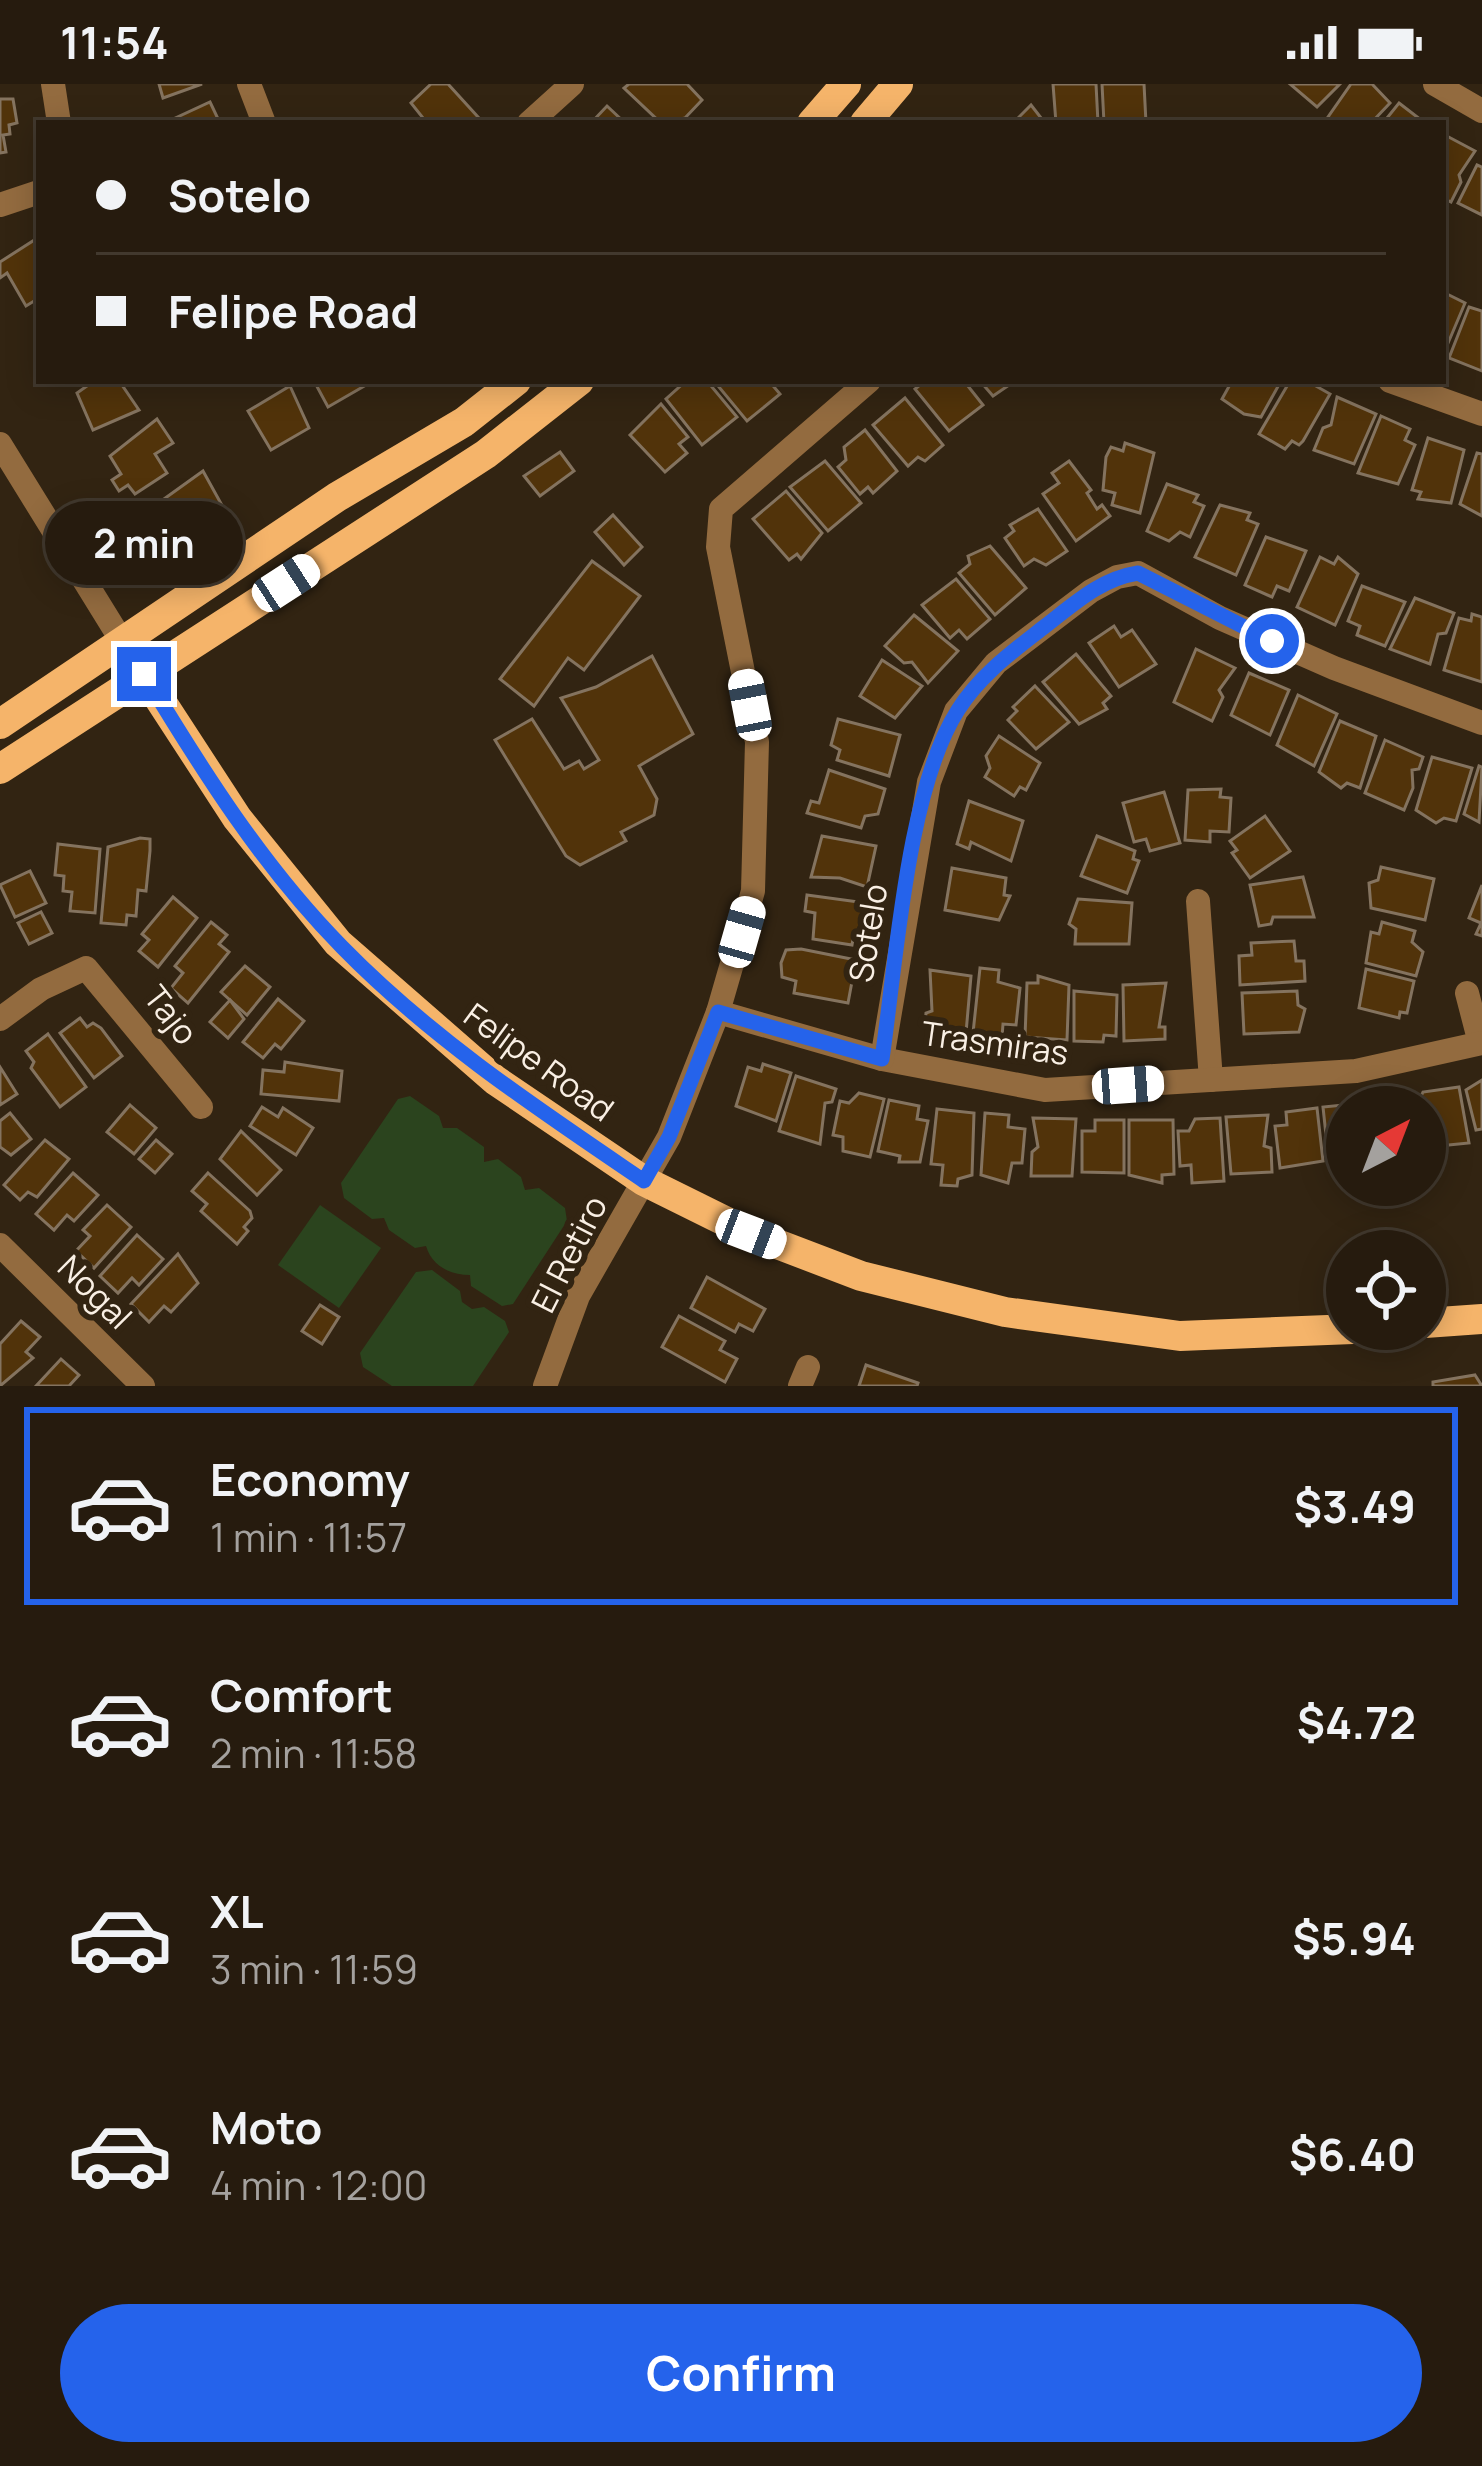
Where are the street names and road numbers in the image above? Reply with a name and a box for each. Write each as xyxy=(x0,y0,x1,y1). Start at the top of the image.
street label: Sotelo xyxy=(838,881,897,985)
street label: Tajo xyxy=(134,976,209,1054)
street label: Felipe Road xyxy=(455,992,623,1131)
street label: Trasmiras xyxy=(919,1010,1071,1075)
street label: El Retiro xyxy=(520,1188,617,1320)
street label: Nogal xyxy=(48,1245,142,1339)

